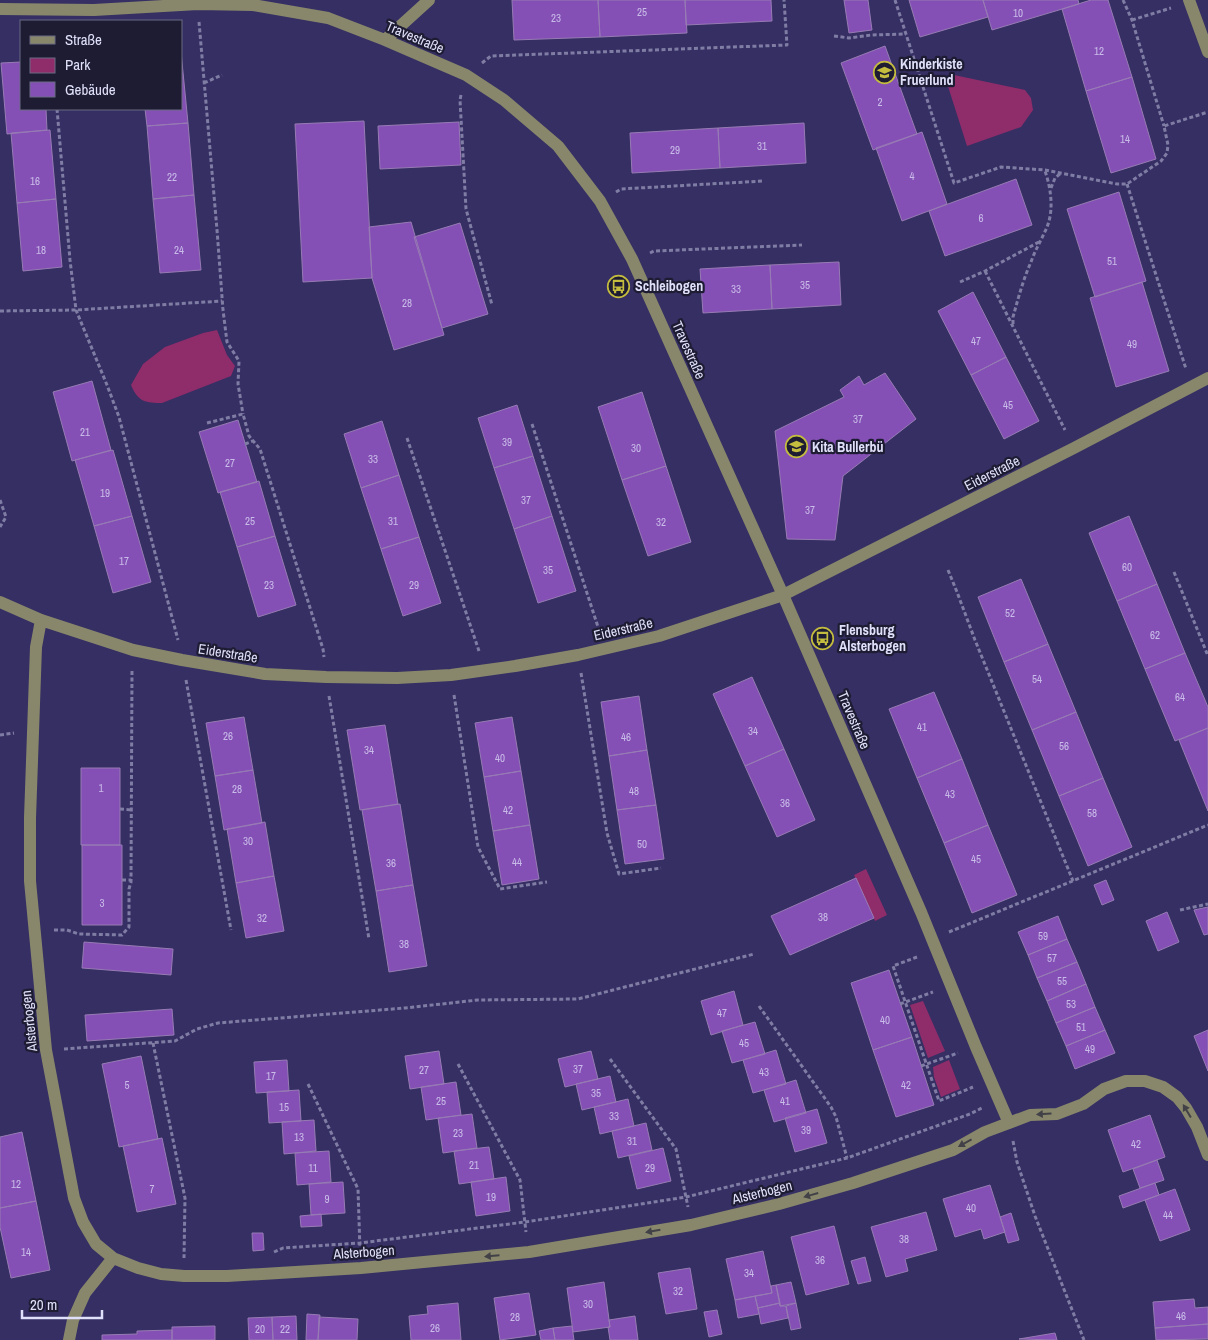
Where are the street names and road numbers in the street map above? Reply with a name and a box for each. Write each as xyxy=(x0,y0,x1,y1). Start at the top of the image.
street label: Travestraße xyxy=(383,17,447,57)
street label: Travestraße xyxy=(668,318,710,382)
street label: Eiderstraße xyxy=(961,451,1023,495)
street label: Eiderstraße xyxy=(592,613,654,645)
street label: Eiderstraße xyxy=(197,639,259,667)
street label: Travestraße xyxy=(834,688,874,752)
street label: Alsterbogen xyxy=(17,990,41,1053)
street label: Alsterbogen xyxy=(729,1176,794,1208)
street label: Alsterbogen xyxy=(332,1241,395,1263)

